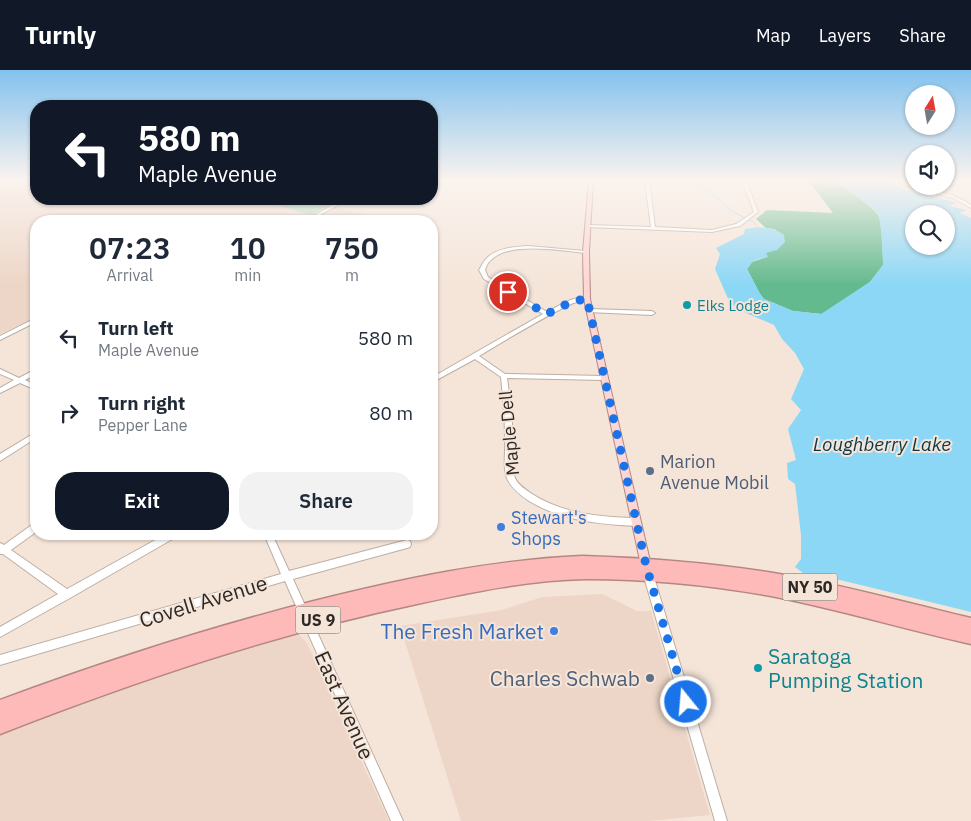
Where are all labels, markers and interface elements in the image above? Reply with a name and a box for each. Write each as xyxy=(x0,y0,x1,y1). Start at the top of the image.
text: Turnly xyxy=(25,19,96,51)
text: Map xyxy=(756,24,791,47)
text: Layers xyxy=(819,24,871,47)
text: Share xyxy=(899,24,946,47)
north arrow xyxy=(905,85,955,135)
map controls xyxy=(905,85,955,255)
text: 580 m xyxy=(138,115,241,161)
icon: left xyxy=(55,120,120,185)
button: sound xyxy=(905,145,955,195)
text: Maple Avenue xyxy=(138,159,277,188)
button: search xyxy=(905,205,955,255)
text: 07:23 xyxy=(89,228,171,267)
text: 10 xyxy=(230,228,266,267)
text: 750 xyxy=(325,228,379,267)
text: Arrival xyxy=(107,265,153,285)
text: min xyxy=(234,265,261,285)
text: m xyxy=(345,265,359,285)
pin xyxy=(487,271,529,313)
icon: arrive xyxy=(494,278,522,306)
place label: Elks Lodge xyxy=(697,296,769,315)
marker: Elks Lodge xyxy=(681,299,693,311)
text: Turn left xyxy=(98,316,174,340)
icon: left xyxy=(55,324,83,352)
text: 580 m xyxy=(358,326,413,350)
text: Maple Avenue xyxy=(98,340,199,360)
street label: Maple Dell xyxy=(494,389,524,477)
text: Turn right xyxy=(98,391,185,415)
icon: right xyxy=(55,399,83,427)
text: 80 m xyxy=(369,401,413,425)
text: Pepper Lane xyxy=(98,415,188,435)
water label: Loughberry Lake xyxy=(813,432,951,456)
place label: Marion Avenue Mobil xyxy=(660,450,769,494)
marker: Marion Avenue Mobil xyxy=(644,465,656,477)
button: Exit xyxy=(55,472,229,530)
button: Share xyxy=(239,472,413,530)
place label: Stewart's Shops xyxy=(511,506,587,550)
marker: Stewart's Shops xyxy=(495,521,507,533)
street label: Covell Avenue xyxy=(135,568,271,634)
road number: NY 50 xyxy=(782,574,838,600)
road number: US 9 xyxy=(296,606,340,634)
place label: The Fresh Market xyxy=(380,617,544,645)
marker: The Fresh Market xyxy=(548,625,560,637)
place label: Saratoga Pumping Station xyxy=(768,642,923,694)
street label: East Avenue xyxy=(309,646,381,764)
marker: Saratoga Pumping Station xyxy=(752,662,764,674)
place label: Charles Schwab xyxy=(490,664,640,692)
marker: Charles Schwab xyxy=(644,672,656,684)
position arrow xyxy=(659,675,711,727)

